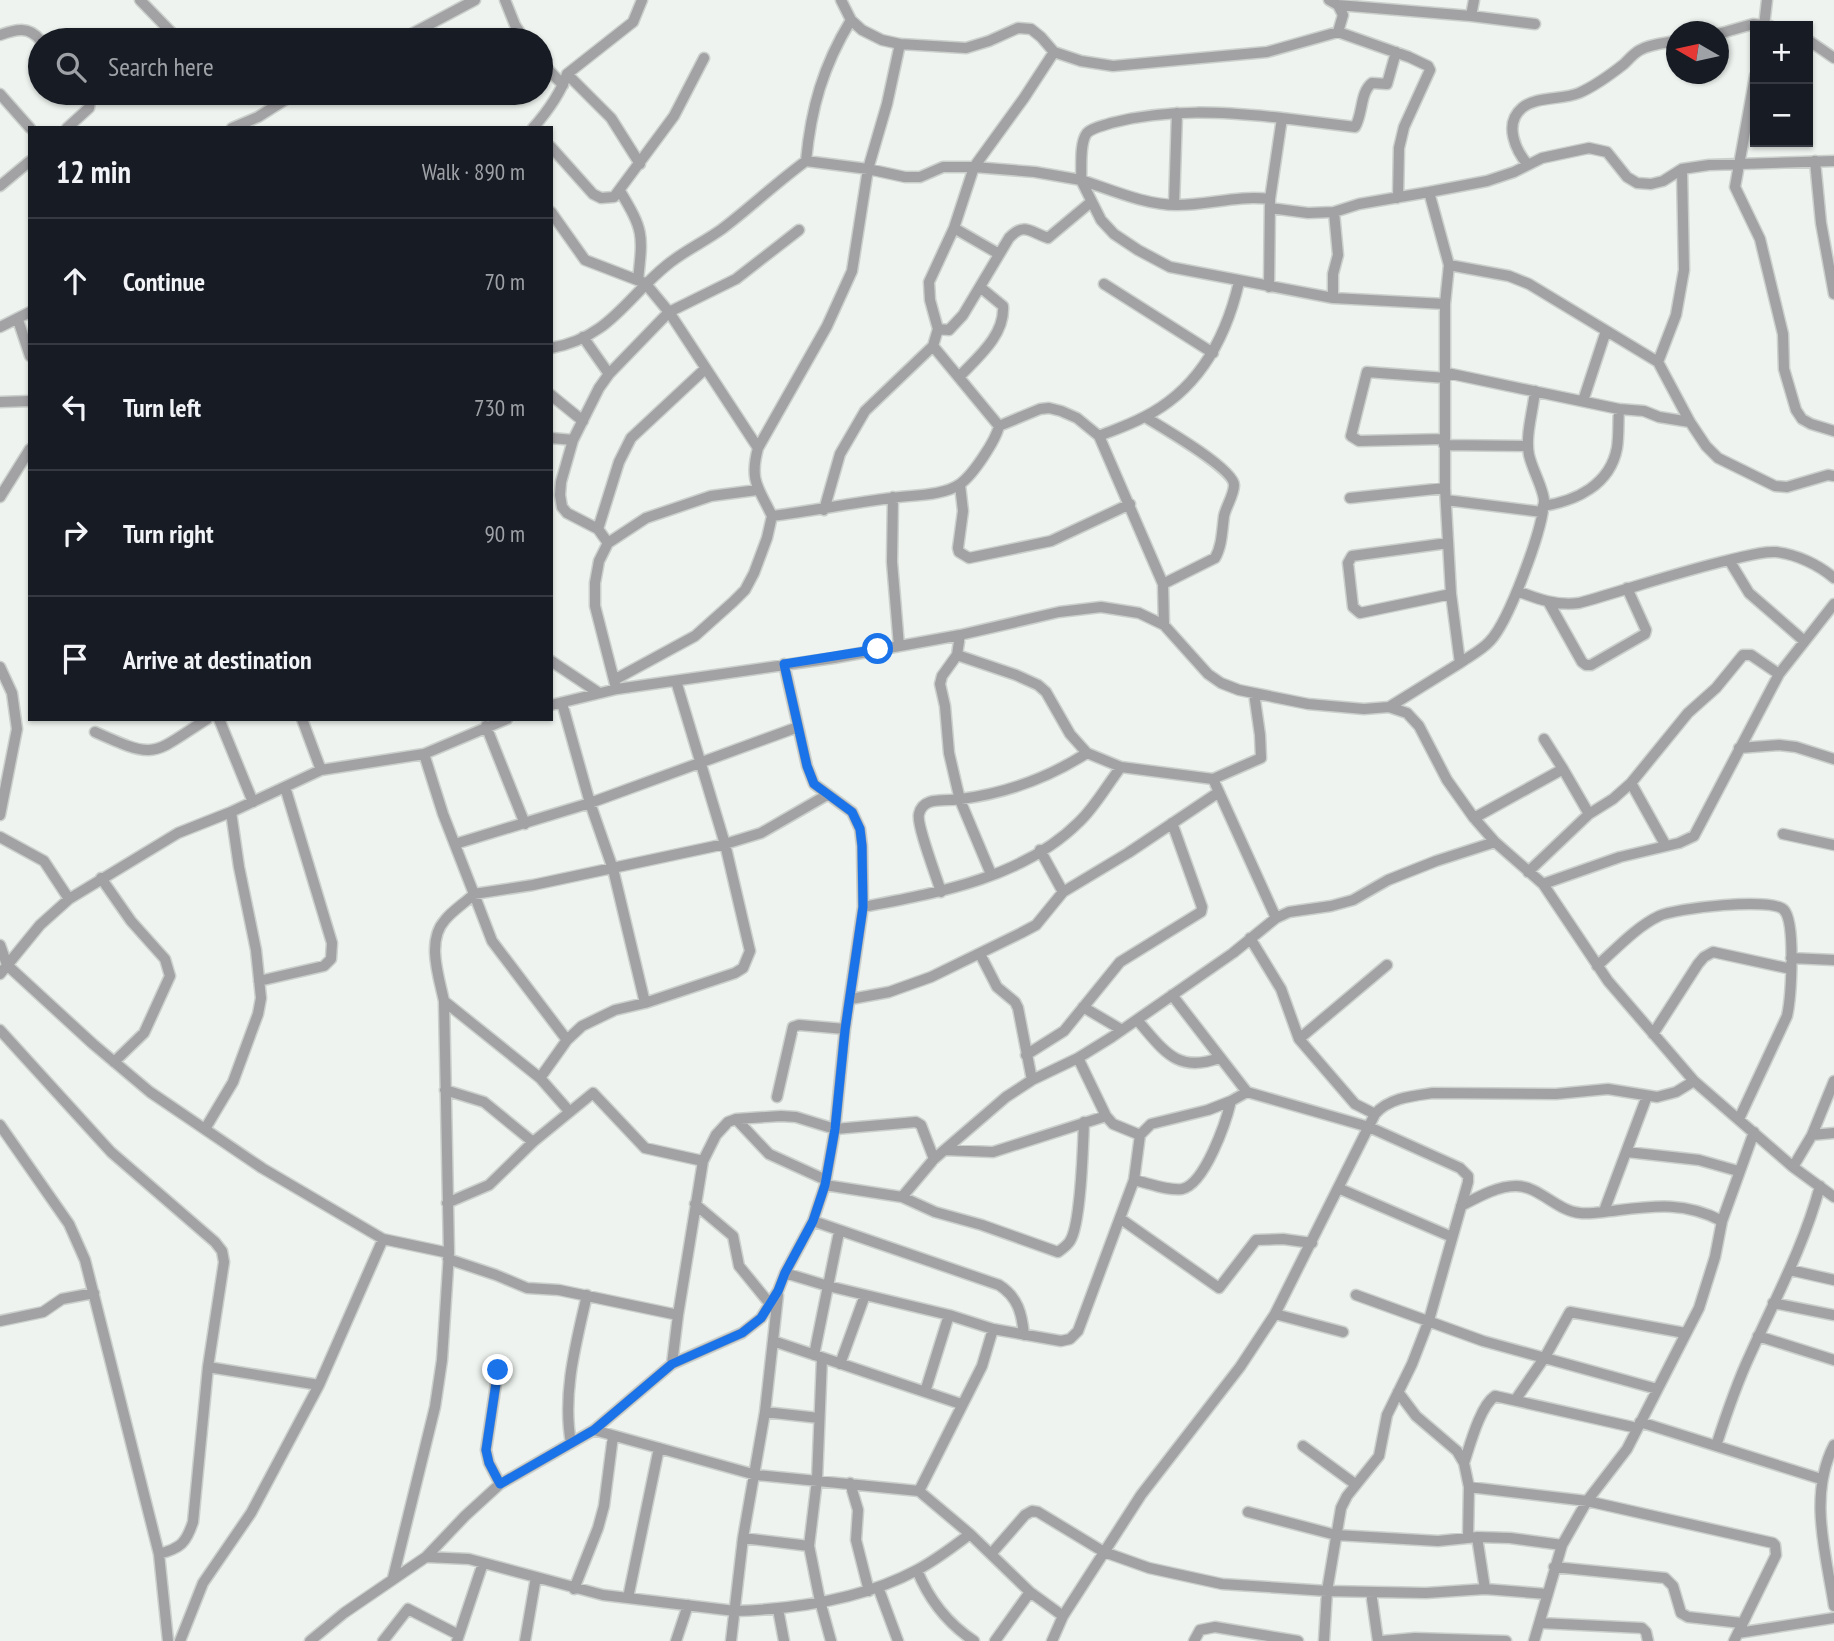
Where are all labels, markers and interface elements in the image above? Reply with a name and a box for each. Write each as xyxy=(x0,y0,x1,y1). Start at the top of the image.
north arrow xyxy=(1666,21,1729,84)
map controls xyxy=(1750,21,1813,147)
button: + xyxy=(1750,21,1813,84)
search box xyxy=(28,28,553,105)
icon: search xyxy=(52,48,90,86)
text: Search here xyxy=(108,50,214,83)
button: − xyxy=(1750,84,1813,147)
text: 12 min xyxy=(56,152,131,191)
text: Walk · 890 m xyxy=(422,157,525,186)
icon: ahead xyxy=(56,262,94,300)
text: Continue xyxy=(123,265,205,298)
text: 70 m xyxy=(484,267,525,296)
icon: left xyxy=(56,388,94,426)
text: Turn left xyxy=(123,391,201,424)
text: 730 m xyxy=(474,393,525,422)
icon: right xyxy=(56,514,94,552)
text: Turn right xyxy=(123,517,214,550)
text: 90 m xyxy=(484,519,525,548)
route start xyxy=(862,633,893,664)
icon: arrive xyxy=(56,640,94,678)
text: Arrive at destination xyxy=(123,643,312,676)
route end xyxy=(482,1354,513,1385)

